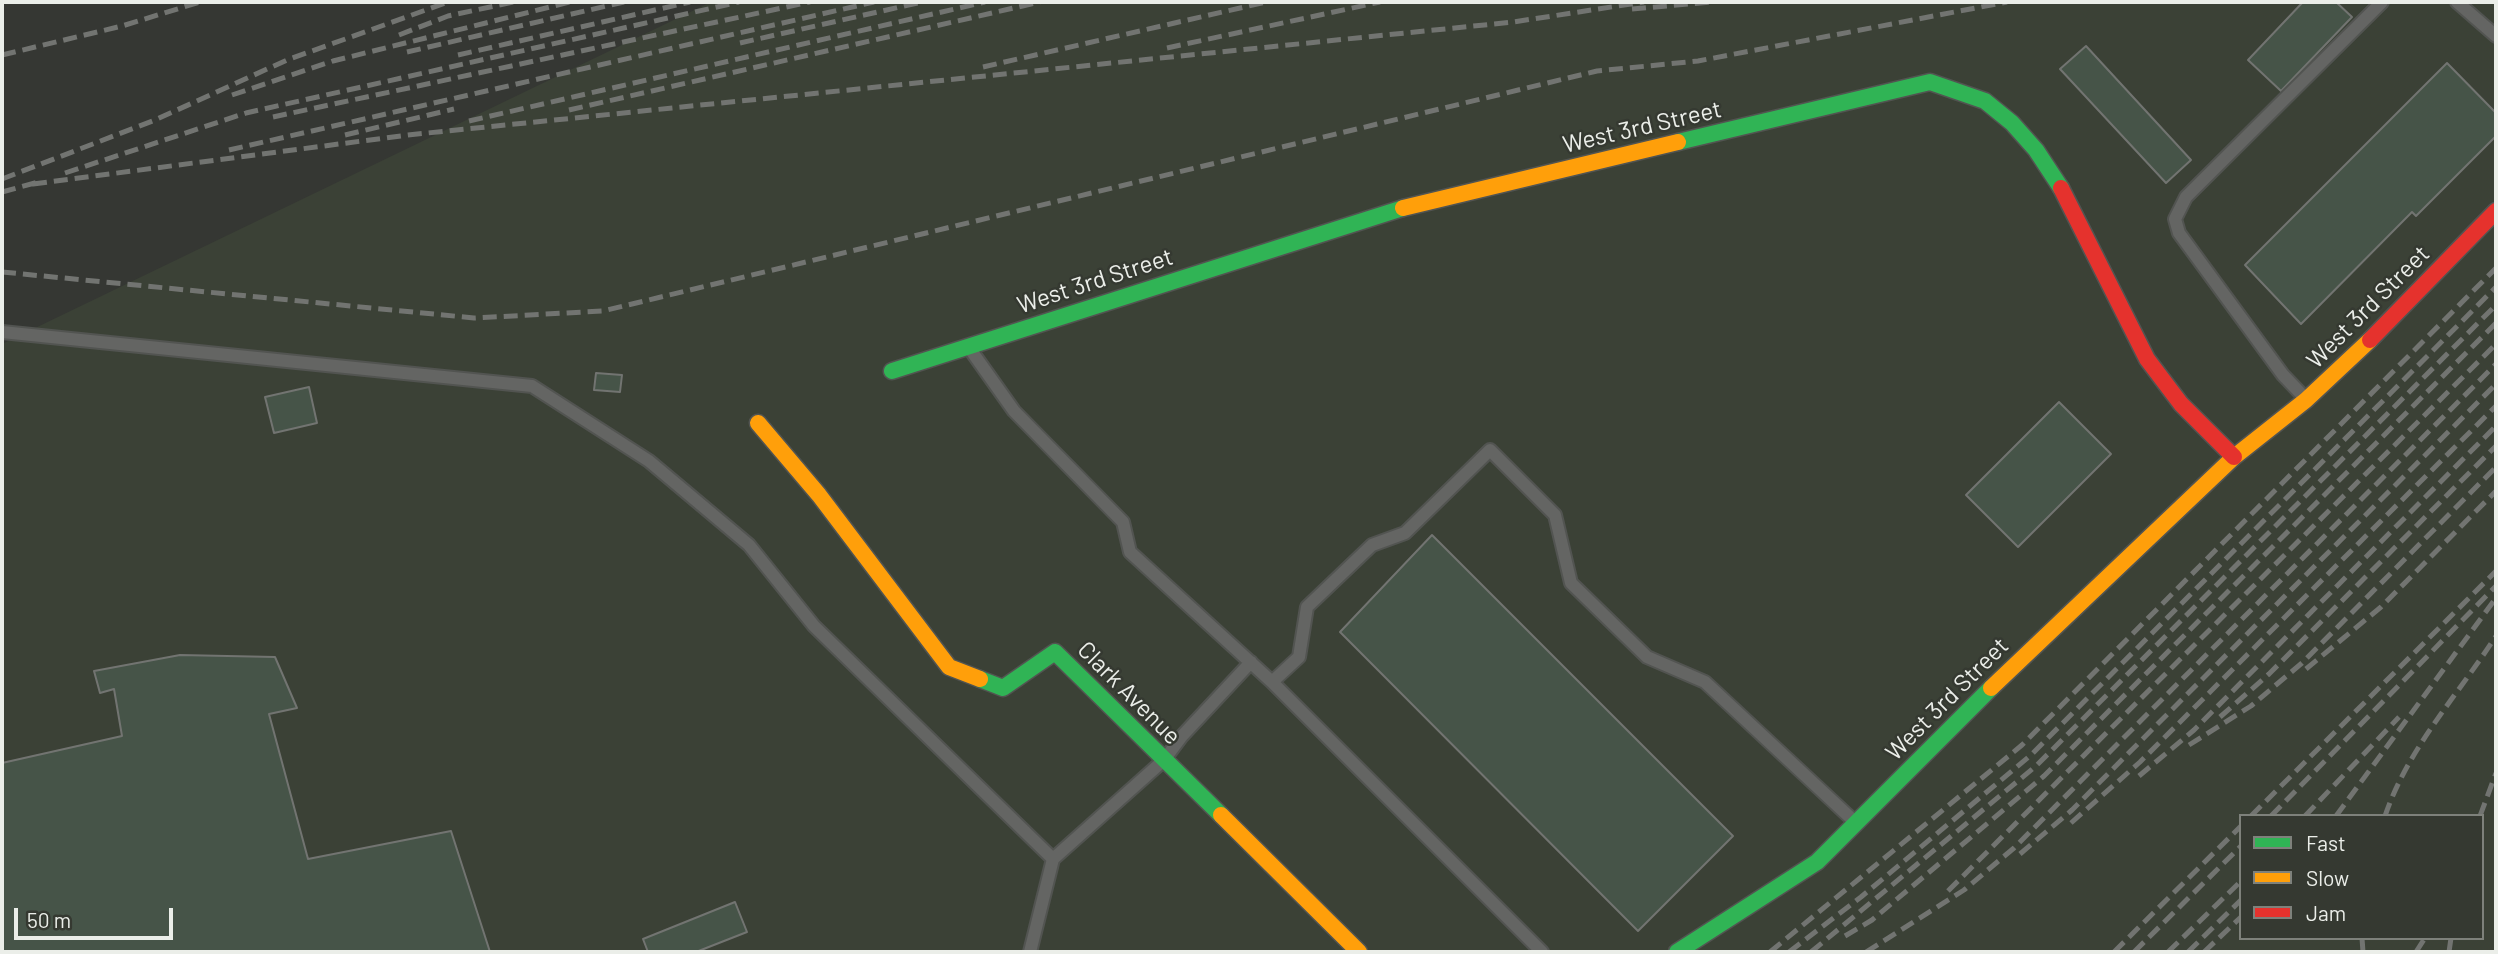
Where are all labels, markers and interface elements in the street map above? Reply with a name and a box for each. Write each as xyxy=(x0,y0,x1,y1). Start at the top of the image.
street label: West 3rd Street xyxy=(1560,95,1724,159)
street label: West 3rd Street xyxy=(2301,240,2435,374)
street label: West 3rd Street xyxy=(1014,242,1176,320)
street label: West 3rd Street xyxy=(1880,632,2014,766)
street label: Clark Avenue xyxy=(1071,635,1187,751)
legend xyxy=(2239,814,2484,940)
text: Fast xyxy=(2306,830,2346,855)
text: Slow xyxy=(2306,865,2349,890)
scale bar xyxy=(18,894,177,938)
text: Jam xyxy=(2306,900,2346,925)
text: 50 m xyxy=(27,907,71,932)

